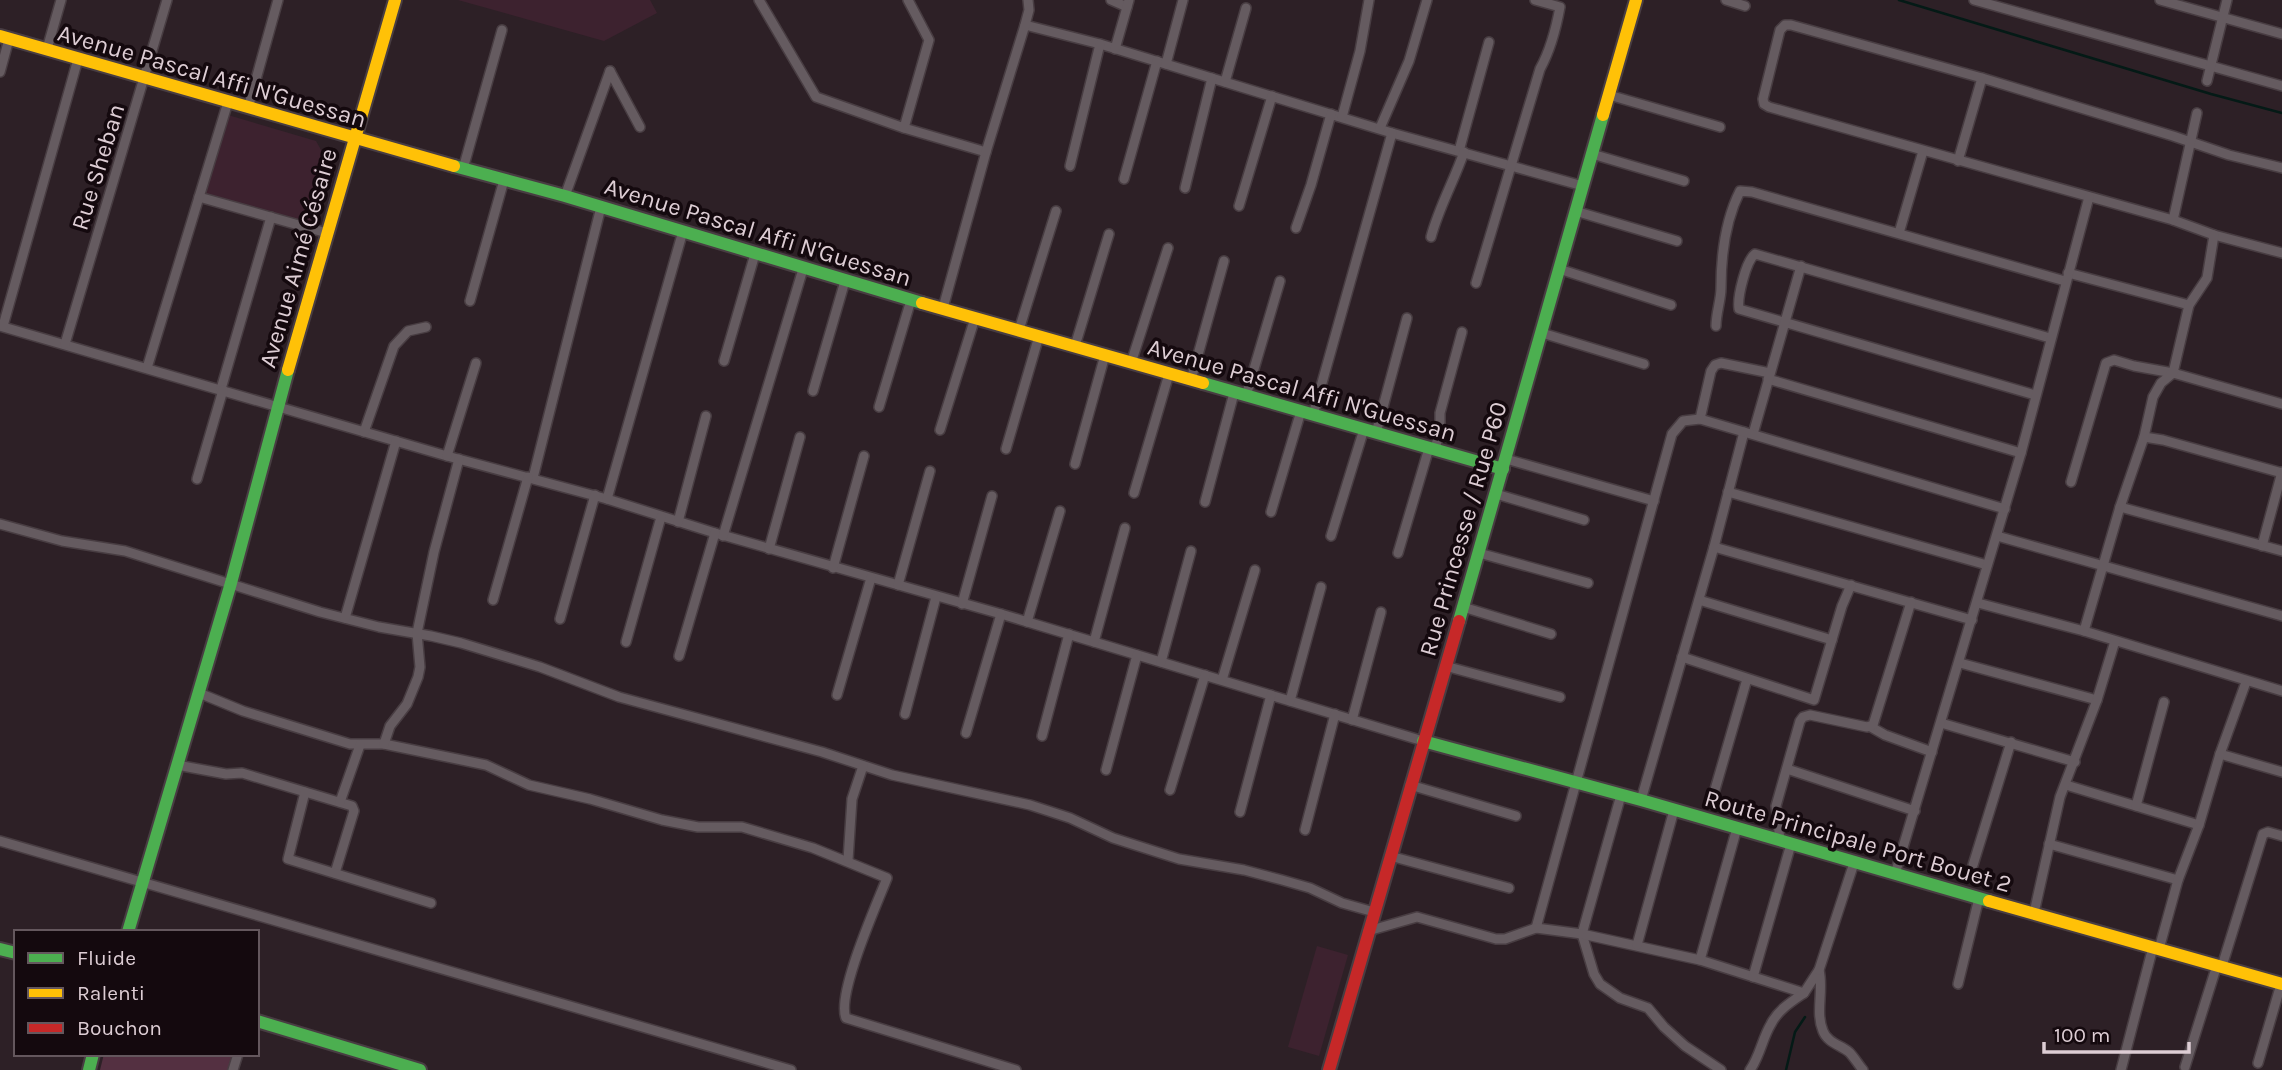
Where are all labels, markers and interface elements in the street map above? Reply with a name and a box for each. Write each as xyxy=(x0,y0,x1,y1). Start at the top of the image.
street label: Avenue Pascal Affi N'Guessan xyxy=(55,19,369,133)
street label: Rue Sheban xyxy=(66,101,130,233)
street label: Avenue Aimé Césaire xyxy=(253,145,343,371)
street label: Avenue Pascal Affi N'Guessan xyxy=(601,172,915,292)
street label: Avenue Pascal Affi N'Guessan xyxy=(1145,333,1459,447)
street label: Rue Princesse / Rue P60 xyxy=(1413,399,1513,659)
street label: Route Principale Port Bouet 2 xyxy=(1701,784,2015,898)
legend xyxy=(14,930,259,1056)
text: Fluide xyxy=(77,946,136,970)
text: Ralenti xyxy=(77,981,145,1005)
scale bar xyxy=(2044,1010,2189,1054)
text: Bouchon xyxy=(77,1016,162,1040)
text: 100 m xyxy=(2054,1023,2111,1047)

